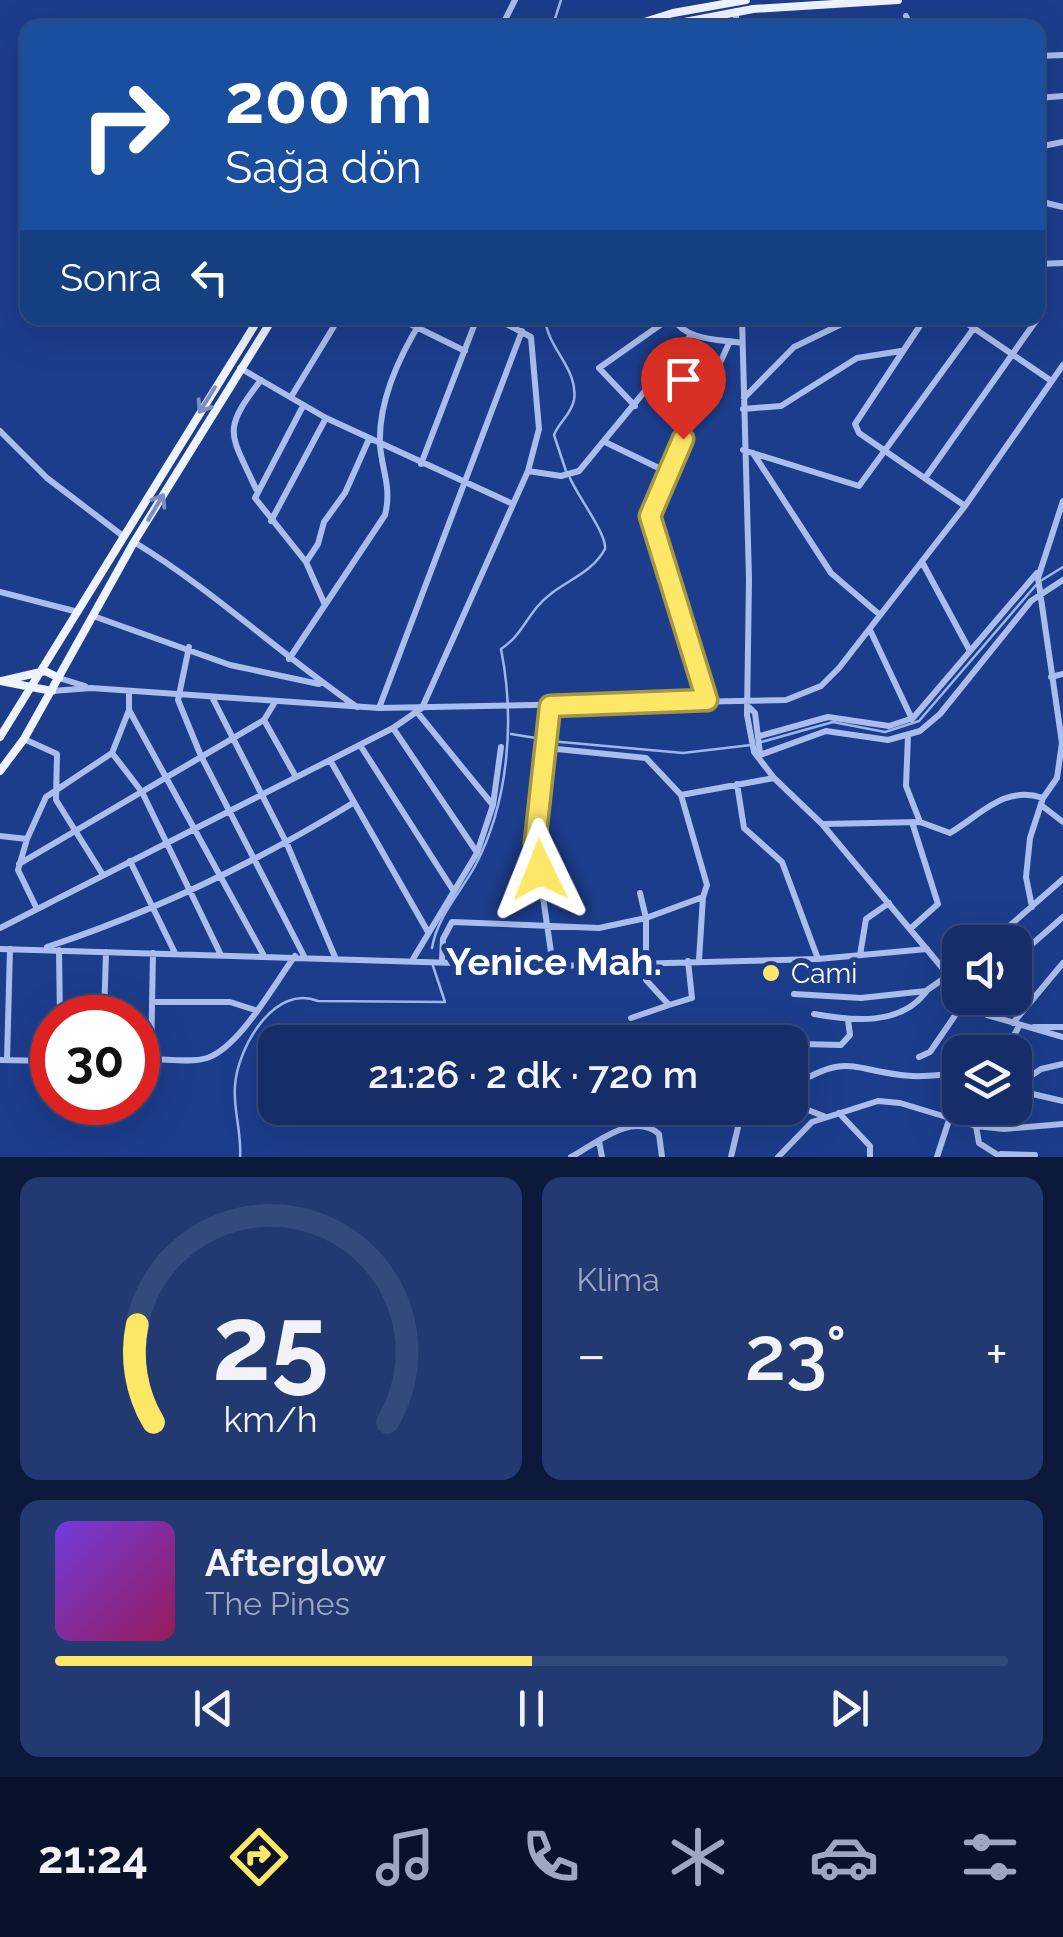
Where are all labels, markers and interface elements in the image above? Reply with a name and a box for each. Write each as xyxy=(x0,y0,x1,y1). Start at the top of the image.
text: 200 m xyxy=(225,57,432,139)
icon: right xyxy=(60,60,190,190)
text: Sağa dön xyxy=(225,141,422,194)
icon: left xyxy=(182,250,237,305)
text: Sonra xyxy=(60,255,162,300)
pin xyxy=(641,337,726,440)
icon: arrive xyxy=(656,352,711,407)
one-way arrow xyxy=(197,385,218,414)
one-way arrow xyxy=(146,493,166,522)
position arrow xyxy=(488,818,592,922)
map controls xyxy=(942,925,1032,1125)
button: sound xyxy=(942,925,1032,1015)
district label: Yenice Mah. xyxy=(446,939,662,984)
place label: Cami xyxy=(791,957,857,990)
marker: Cami xyxy=(760,962,782,984)
speed limit sign: 30 xyxy=(30,995,160,1125)
button: layers xyxy=(942,1035,1032,1125)
text: 21:26 · 2 dk · 720 m xyxy=(368,1052,698,1097)
text: Klima xyxy=(577,1261,660,1298)
text: 25 xyxy=(213,1282,329,1404)
text: 23° xyxy=(745,1309,847,1398)
text: − xyxy=(577,1322,606,1387)
text: + xyxy=(985,1322,1008,1387)
text: km/h xyxy=(224,1398,318,1440)
text: Afterglow xyxy=(205,1540,386,1585)
text: The Pines xyxy=(205,1585,350,1622)
icon: previous xyxy=(186,1681,241,1736)
icon: pause xyxy=(504,1681,559,1736)
icon: next xyxy=(822,1681,877,1736)
icon: directions xyxy=(224,1822,294,1892)
icon: music xyxy=(370,1822,440,1892)
icon: phone xyxy=(516,1822,586,1892)
icon: climate xyxy=(663,1822,733,1892)
icon: car xyxy=(809,1822,879,1892)
icon: filters xyxy=(955,1822,1025,1892)
text: 21:24 xyxy=(38,1831,148,1884)

